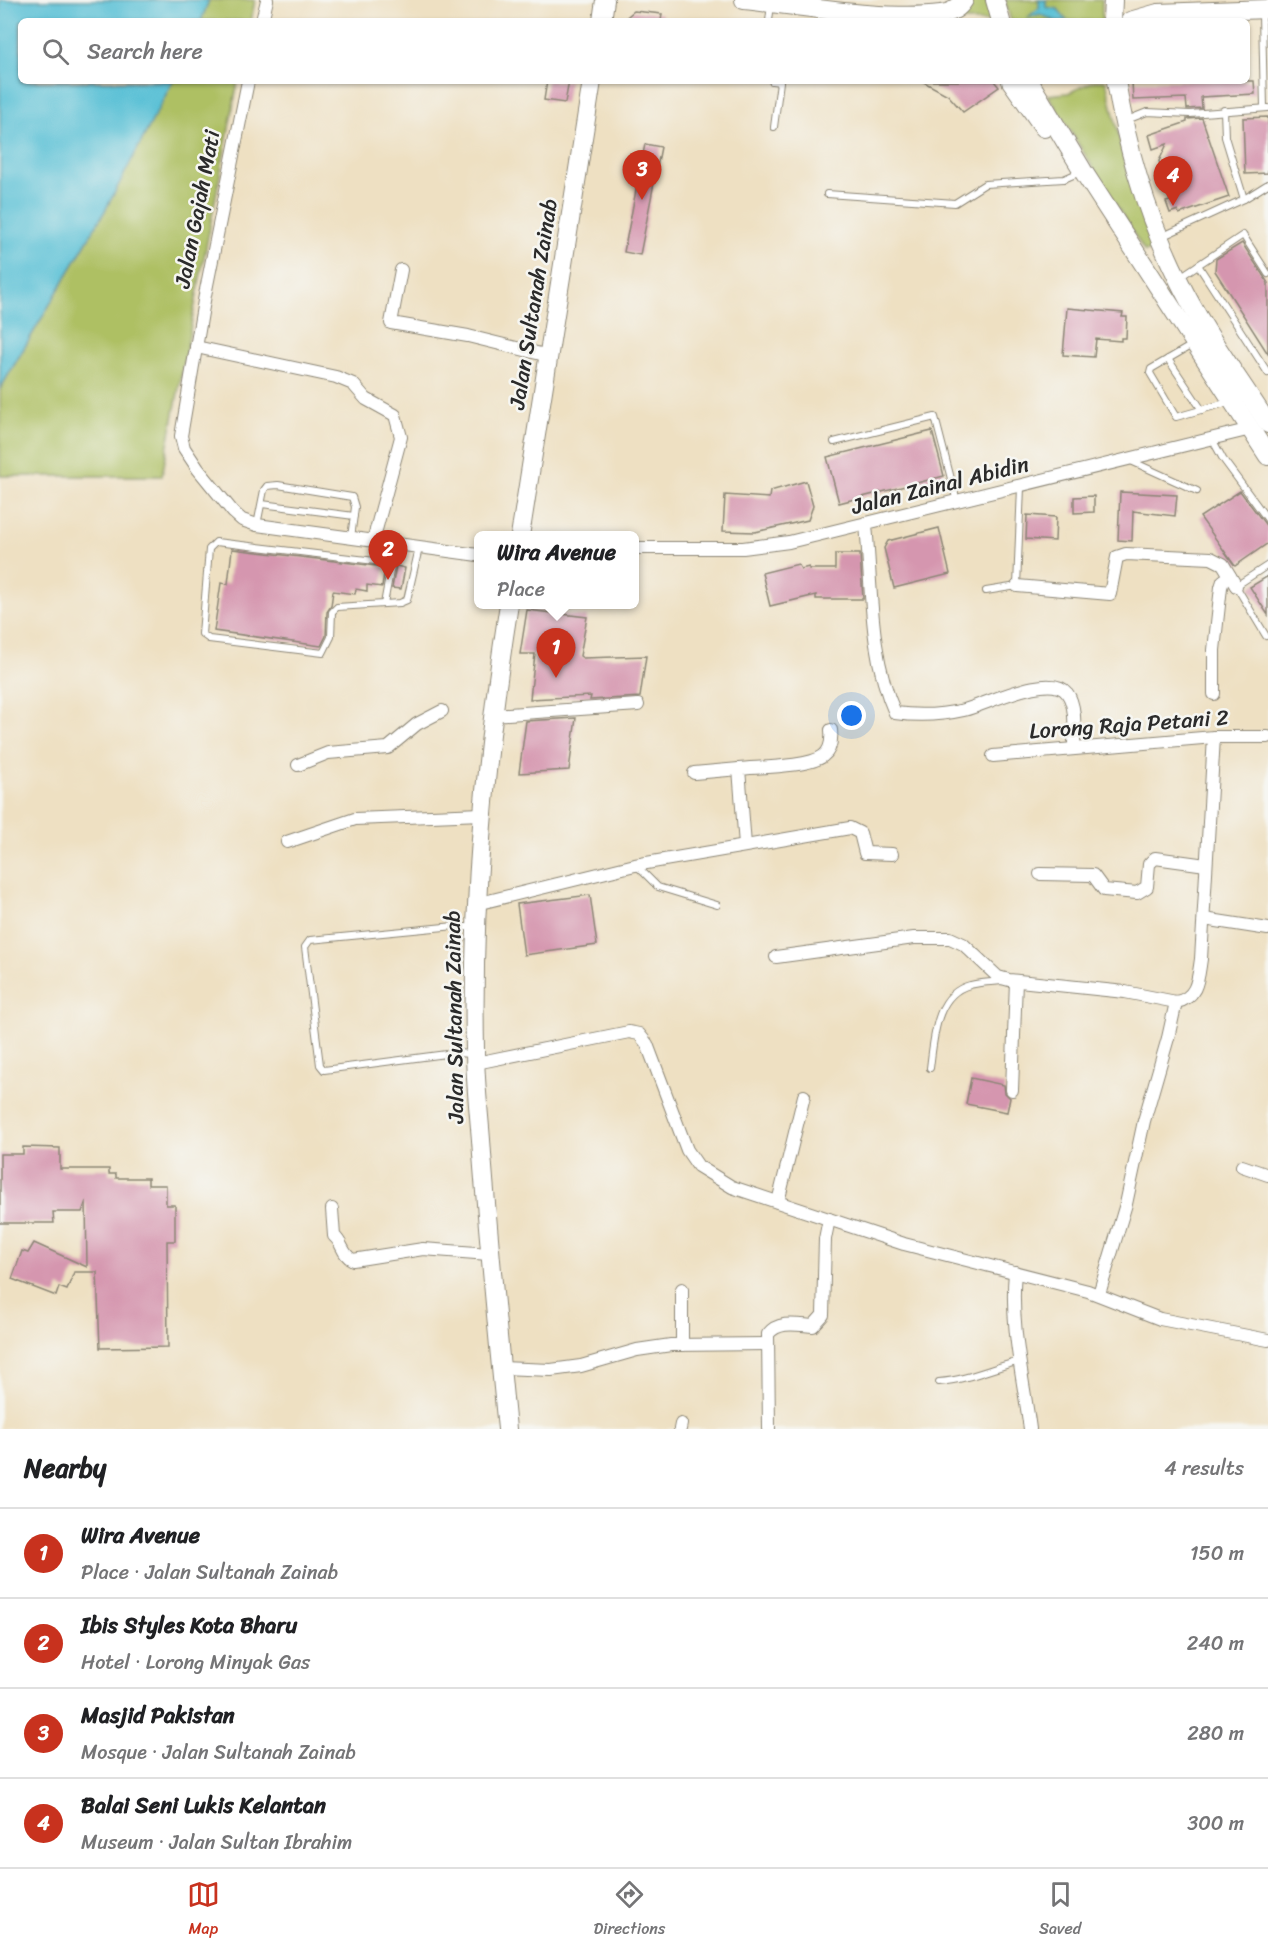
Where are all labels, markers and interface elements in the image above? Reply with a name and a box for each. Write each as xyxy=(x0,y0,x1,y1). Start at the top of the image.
search box xyxy=(18,18,1250,84)
text: Search here xyxy=(87,32,203,71)
icon: search xyxy=(39,35,72,68)
street label: Jalan Gajah Mati xyxy=(162,126,232,292)
pin: 3 xyxy=(622,150,662,200)
pin: 4 xyxy=(1154,156,1192,206)
street label: Jalan Sultanah Zainab xyxy=(497,196,569,413)
street label: Jalan Zainal Abidin xyxy=(846,444,1033,526)
pin: 2 xyxy=(368,530,408,580)
popup xyxy=(474,531,639,609)
text: Wira Avenue xyxy=(497,533,616,572)
text: Place xyxy=(497,572,545,607)
pin: 1 xyxy=(536,628,576,678)
street label: Lorong Raja Petani 2 xyxy=(1028,698,1230,750)
your location xyxy=(837,701,866,730)
street label: Jalan Sultanah Zainab xyxy=(433,910,475,1125)
text: Nearby xyxy=(24,1445,106,1491)
text: 4 results xyxy=(1164,1451,1244,1486)
text: Wira Avenue xyxy=(81,1516,200,1555)
text: 1 xyxy=(39,1536,48,1571)
text: 150 m xyxy=(1190,1536,1244,1571)
text: Place · Jalan Sultanah Zainab xyxy=(81,1555,338,1590)
text: Ibis Styles Kota Bharu xyxy=(81,1606,297,1645)
text: 2 xyxy=(38,1626,49,1661)
text: 240 m xyxy=(1187,1626,1244,1661)
text: Hotel · Lorong Minyak Gas xyxy=(81,1645,310,1680)
text: Masjid Pakistan xyxy=(81,1696,235,1735)
text: 3 xyxy=(38,1716,49,1751)
text: 280 m xyxy=(1187,1716,1244,1751)
text: Mosque · Jalan Sultanah Zainab xyxy=(81,1735,356,1770)
text: Balai Seni Lukis Kelantan xyxy=(81,1786,326,1825)
text: 4 xyxy=(37,1806,50,1841)
text: 300 m xyxy=(1187,1806,1244,1841)
text: Museum · Jalan Sultan Ibrahim xyxy=(81,1825,352,1860)
tab: Map xyxy=(187,1878,220,1943)
tab: Directions xyxy=(594,1878,665,1943)
tab: Saved xyxy=(1039,1878,1081,1943)

